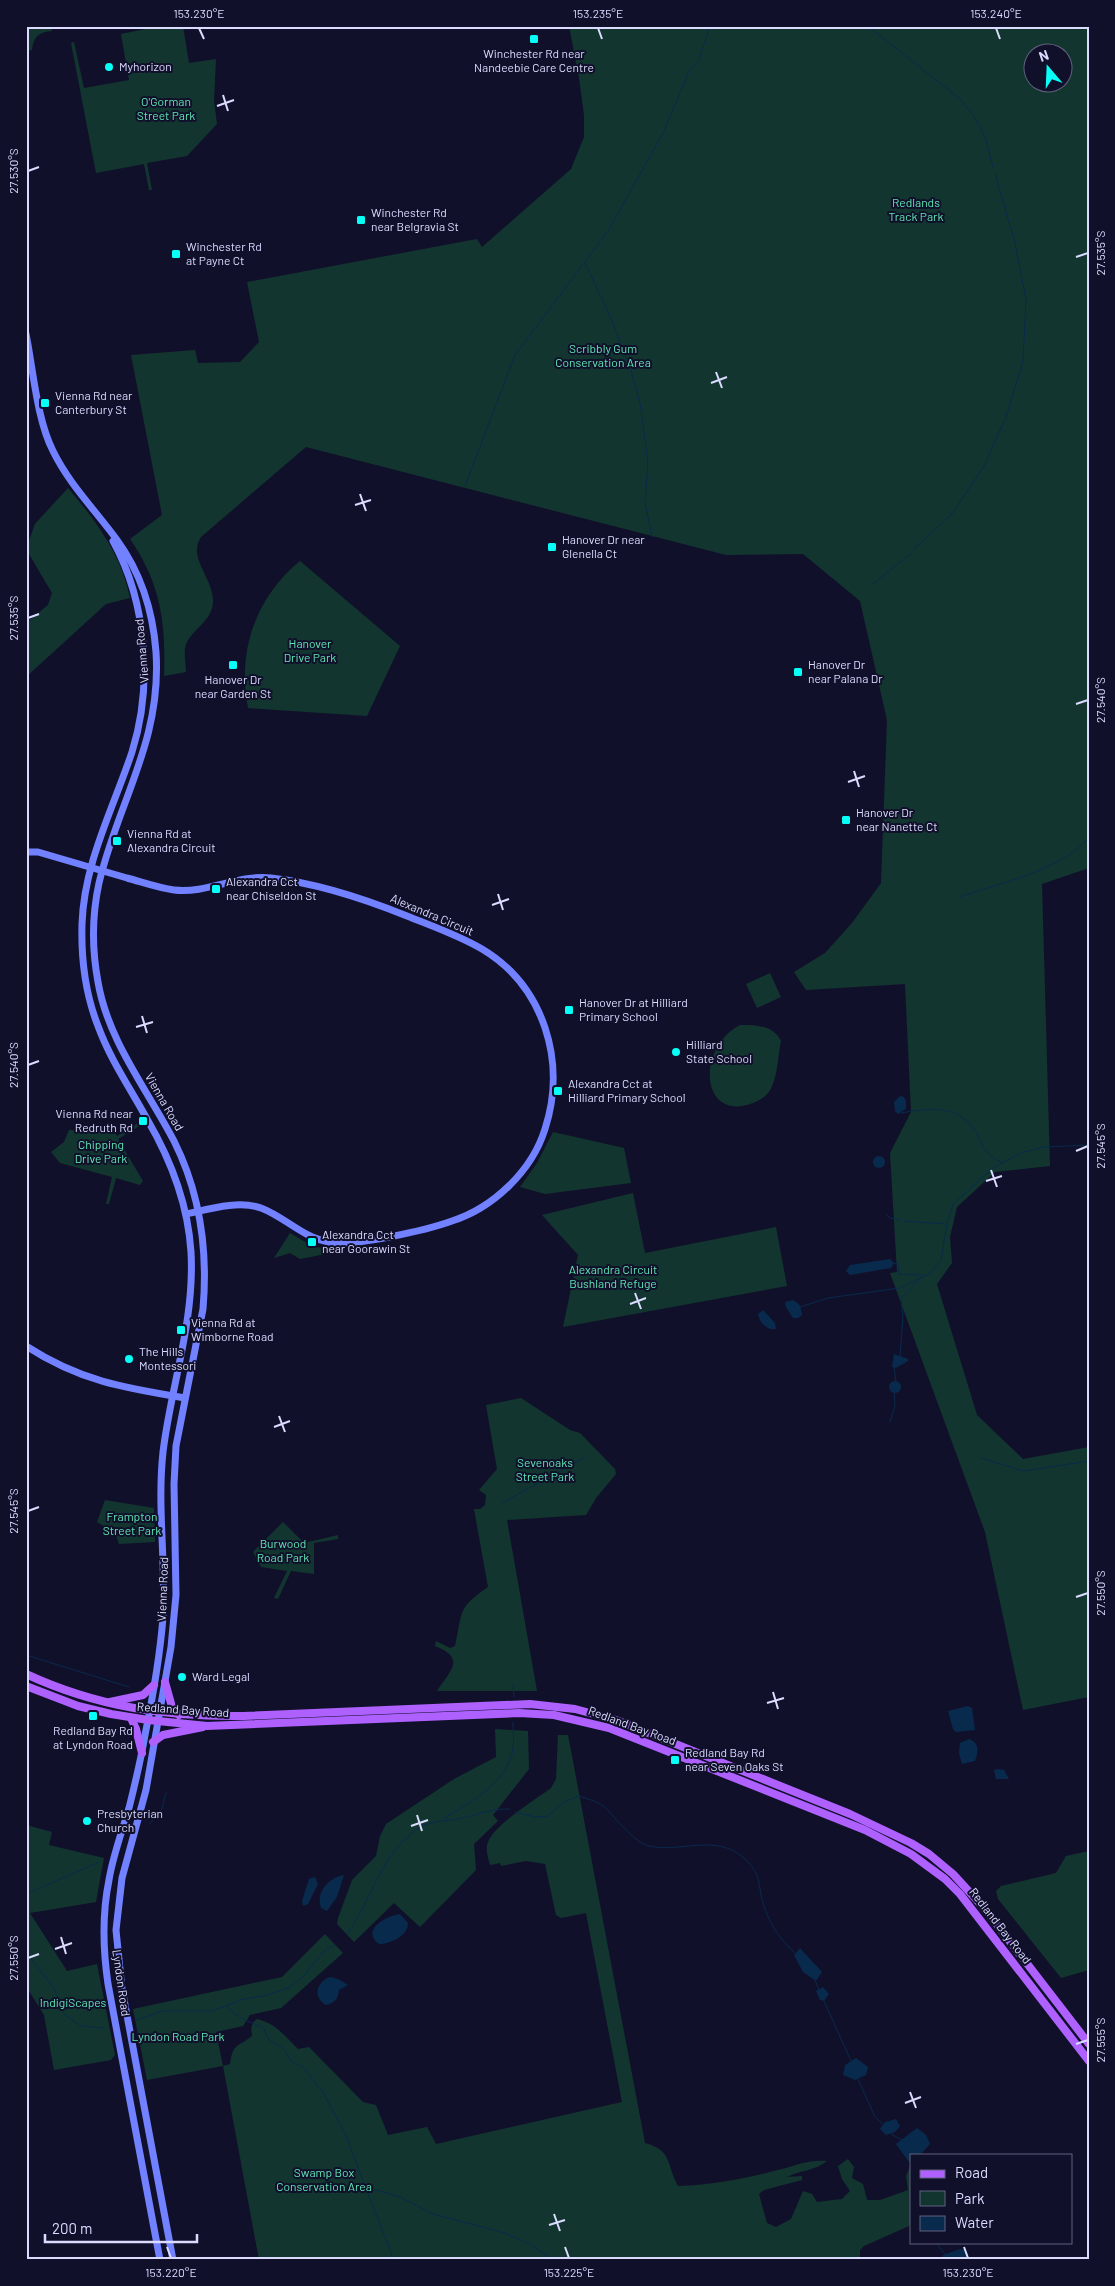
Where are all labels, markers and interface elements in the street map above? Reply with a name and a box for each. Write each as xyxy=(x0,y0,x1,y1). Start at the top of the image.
text: 153.230°E xyxy=(173,6,225,20)
text: 153.235°E xyxy=(573,6,623,20)
text: 153.240°E xyxy=(970,6,1022,20)
marker: Winchester Rd near Nandeebie Care Centre xyxy=(528,33,540,45)
north arrow xyxy=(1022,42,1072,92)
place label: Winchester Rd near Nandeebie Care Centre xyxy=(474,46,594,74)
text: N xyxy=(1036,46,1051,65)
place label: Myhorizon xyxy=(119,59,172,73)
marker: Myhorizon xyxy=(103,61,115,73)
park label: O'Gorman Street Park xyxy=(137,94,195,122)
text: 27.530°S xyxy=(6,148,20,194)
park label: Redlands Track Park xyxy=(889,195,943,223)
place label: Winchester Rd near Belgravia St xyxy=(371,205,459,233)
marker: Winchester Rd near Belgravia St xyxy=(355,214,367,226)
text: 27.535°S xyxy=(1093,230,1107,276)
place label: Winchester Rd at Payne Ct xyxy=(186,239,262,267)
marker: Winchester Rd at Payne Ct xyxy=(170,248,182,260)
park label: Scribbly Gum Conservation Area xyxy=(555,341,651,369)
place label: Vienna Rd near Canterbury St xyxy=(55,388,133,416)
marker: Vienna Rd near Canterbury St xyxy=(39,397,51,409)
place label: Hanover Dr near Glenella Ct xyxy=(562,532,645,560)
marker: Hanover Dr near Glenella Ct xyxy=(546,541,558,553)
text: 27.535°S xyxy=(6,595,20,641)
street label: Vienna Road xyxy=(131,618,151,684)
park label: Hanover Drive Park xyxy=(284,636,336,664)
place label: Hanover Dr near Palana Dr xyxy=(808,657,883,685)
marker: Hanover Dr near Garden St xyxy=(227,659,239,671)
marker: Hanover Dr near Palana Dr xyxy=(792,666,804,678)
place label: Hanover Dr near Garden St xyxy=(195,672,271,700)
text: 27.540°S xyxy=(1093,677,1107,723)
place label: Hanover Dr near Nanette Ct xyxy=(856,805,938,833)
marker: Hanover Dr near Nanette Ct xyxy=(840,814,852,826)
place label: Vienna Rd at Alexandra Circuit xyxy=(127,826,216,854)
marker: Vienna Rd at Alexandra Circuit xyxy=(111,835,123,847)
place label: Alexandra Cct near Chiseldon St xyxy=(226,874,317,902)
marker: Alexandra Cct near Chiseldon St xyxy=(210,883,222,895)
street label: Alexandra Circuit xyxy=(389,890,476,938)
place label: Hanover Dr at Hilliard Primary School xyxy=(579,995,688,1023)
marker: Hanover Dr at Hilliard Primary School xyxy=(563,1004,575,1016)
place label: Hilliard State School xyxy=(686,1037,752,1065)
text: 27.540°S xyxy=(6,1042,20,1088)
marker: Hilliard State School xyxy=(670,1046,682,1058)
street label: Vienna Road xyxy=(143,1070,187,1133)
place label: Alexandra Cct at Hilliard Primary School xyxy=(568,1076,686,1104)
marker: Alexandra Cct at Hilliard Primary School xyxy=(552,1085,564,1097)
place label: Vienna Rd near Redruth Rd xyxy=(56,1106,134,1134)
marker: Vienna Rd near Redruth Rd xyxy=(137,1115,149,1127)
text: 27.545°S xyxy=(1093,1123,1107,1169)
park label: Chipping Drive Park xyxy=(75,1137,127,1165)
place label: Alexandra Cct near Goorawin St xyxy=(322,1227,410,1255)
marker: Alexandra Cct near Goorawin St xyxy=(306,1236,318,1248)
park label: Alexandra Circuit Bushland Refuge xyxy=(569,1262,657,1290)
place label: Vienna Rd at Wimborne Road xyxy=(191,1315,274,1343)
marker: Vienna Rd at Wimborne Road xyxy=(175,1324,187,1336)
place label: The Hills Montessori xyxy=(139,1344,196,1372)
marker: The Hills Montessori xyxy=(123,1353,135,1365)
park label: Sevenoaks Street Park xyxy=(516,1455,574,1483)
text: 27.545°S xyxy=(6,1488,20,1534)
park label: Frampton Street Park xyxy=(103,1509,161,1537)
park label: Burwood Road Park xyxy=(257,1536,309,1564)
street label: Vienna Road xyxy=(154,1556,170,1621)
text: 27.550°S xyxy=(1093,1570,1107,1616)
place label: Ward Legal xyxy=(192,1669,250,1683)
marker: Ward Legal xyxy=(176,1671,188,1683)
street label: Redland Bay Road xyxy=(136,1699,230,1719)
street label: Redland Bay Road xyxy=(587,1703,678,1747)
marker: Redland Bay Rd at Lyndon Road xyxy=(87,1710,99,1722)
place label: Redland Bay Rd at Lyndon Road xyxy=(53,1723,133,1751)
place label: Redland Bay Rd near Seven Oaks St xyxy=(685,1745,784,1773)
marker: Redland Bay Rd near Seven Oaks St xyxy=(669,1754,681,1766)
place label: Presbyterian Church xyxy=(97,1806,163,1834)
marker: Presbyterian Church xyxy=(81,1815,93,1827)
street label: Redland Bay Road xyxy=(967,1885,1035,1966)
text: 27.550°S xyxy=(6,1935,20,1981)
street label: Lyndon Road xyxy=(110,1949,134,2017)
park label: IndigiScapes xyxy=(40,1995,107,2009)
text: 27.555°S xyxy=(1093,2018,1107,2063)
park label: Lyndon Road Park xyxy=(131,2029,225,2043)
legend xyxy=(910,2154,1072,2244)
text: Road xyxy=(955,2163,988,2181)
park label: Swamp Box Conservation Area xyxy=(276,2165,372,2193)
text: Park xyxy=(955,2189,985,2207)
scale bar xyxy=(45,2211,198,2243)
text: Water xyxy=(955,2213,994,2231)
text: 200 m xyxy=(52,2219,92,2237)
text: 153.220°E xyxy=(145,2265,197,2279)
text: 153.225°E xyxy=(544,2265,594,2279)
text: 153.230°E xyxy=(942,2265,994,2279)

